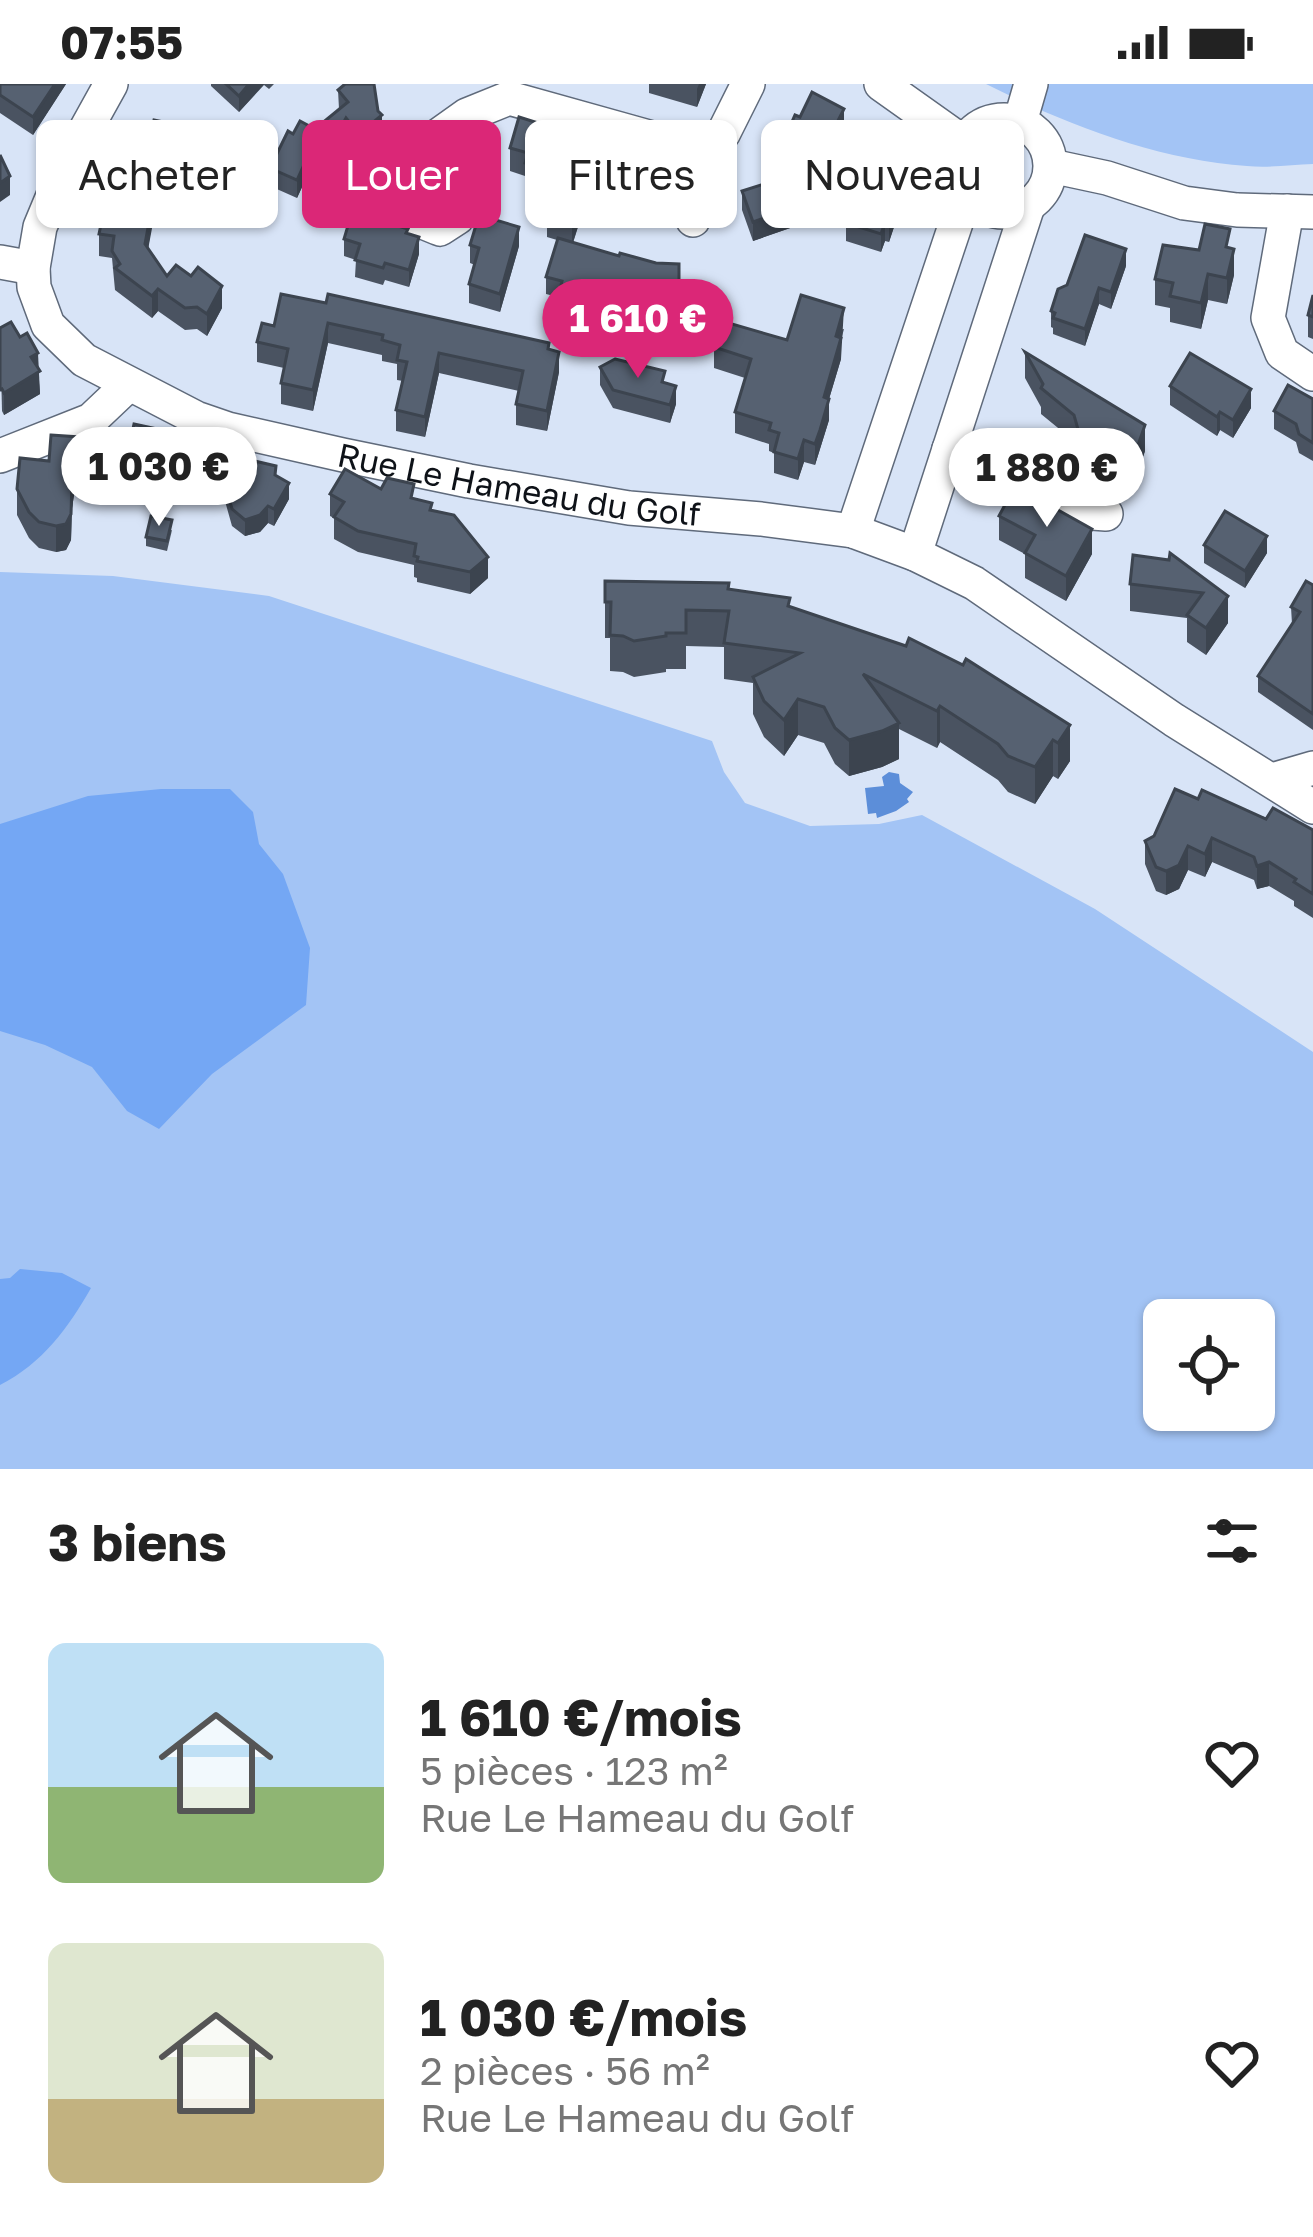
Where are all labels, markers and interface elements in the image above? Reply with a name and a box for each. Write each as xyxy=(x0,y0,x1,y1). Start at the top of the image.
text: 07:55 xyxy=(60,15,183,69)
chip: Acheter xyxy=(36,120,278,228)
chip: Louer xyxy=(302,120,501,228)
chip: Filtres xyxy=(525,120,737,228)
chip: Nouveau xyxy=(761,120,1024,228)
pin: 1 610 € xyxy=(527,279,749,381)
text: 1 610 € xyxy=(569,294,707,341)
pin: 1 030 € xyxy=(48,427,270,529)
pin: 1 880 € xyxy=(936,428,1158,530)
street label: Rue Le Hameau du Golf xyxy=(334,434,702,533)
text: 1 030 € xyxy=(88,442,230,489)
text: 1 880 € xyxy=(976,443,1118,490)
map controls xyxy=(1143,1299,1275,1431)
button: locate xyxy=(1143,1299,1275,1431)
icon: filters xyxy=(1199,1508,1265,1574)
text: 3 biens xyxy=(48,1511,227,1572)
text: 1 610 €/mois xyxy=(420,1686,742,1747)
icon: home xyxy=(144,1691,288,1835)
icon: heart xyxy=(1199,1730,1265,1796)
text: 5 pièces · 123 m² xyxy=(420,1747,728,1794)
text: Rue Le Hameau du Golf xyxy=(420,1794,854,1841)
text: 1 030 €/mois xyxy=(420,1986,747,2047)
icon: home xyxy=(144,1991,288,2135)
icon: heart xyxy=(1199,2030,1265,2096)
text: 2 pièces · 56 m² xyxy=(420,2047,710,2094)
text: Rue Le Hameau du Golf xyxy=(420,2094,854,2141)

